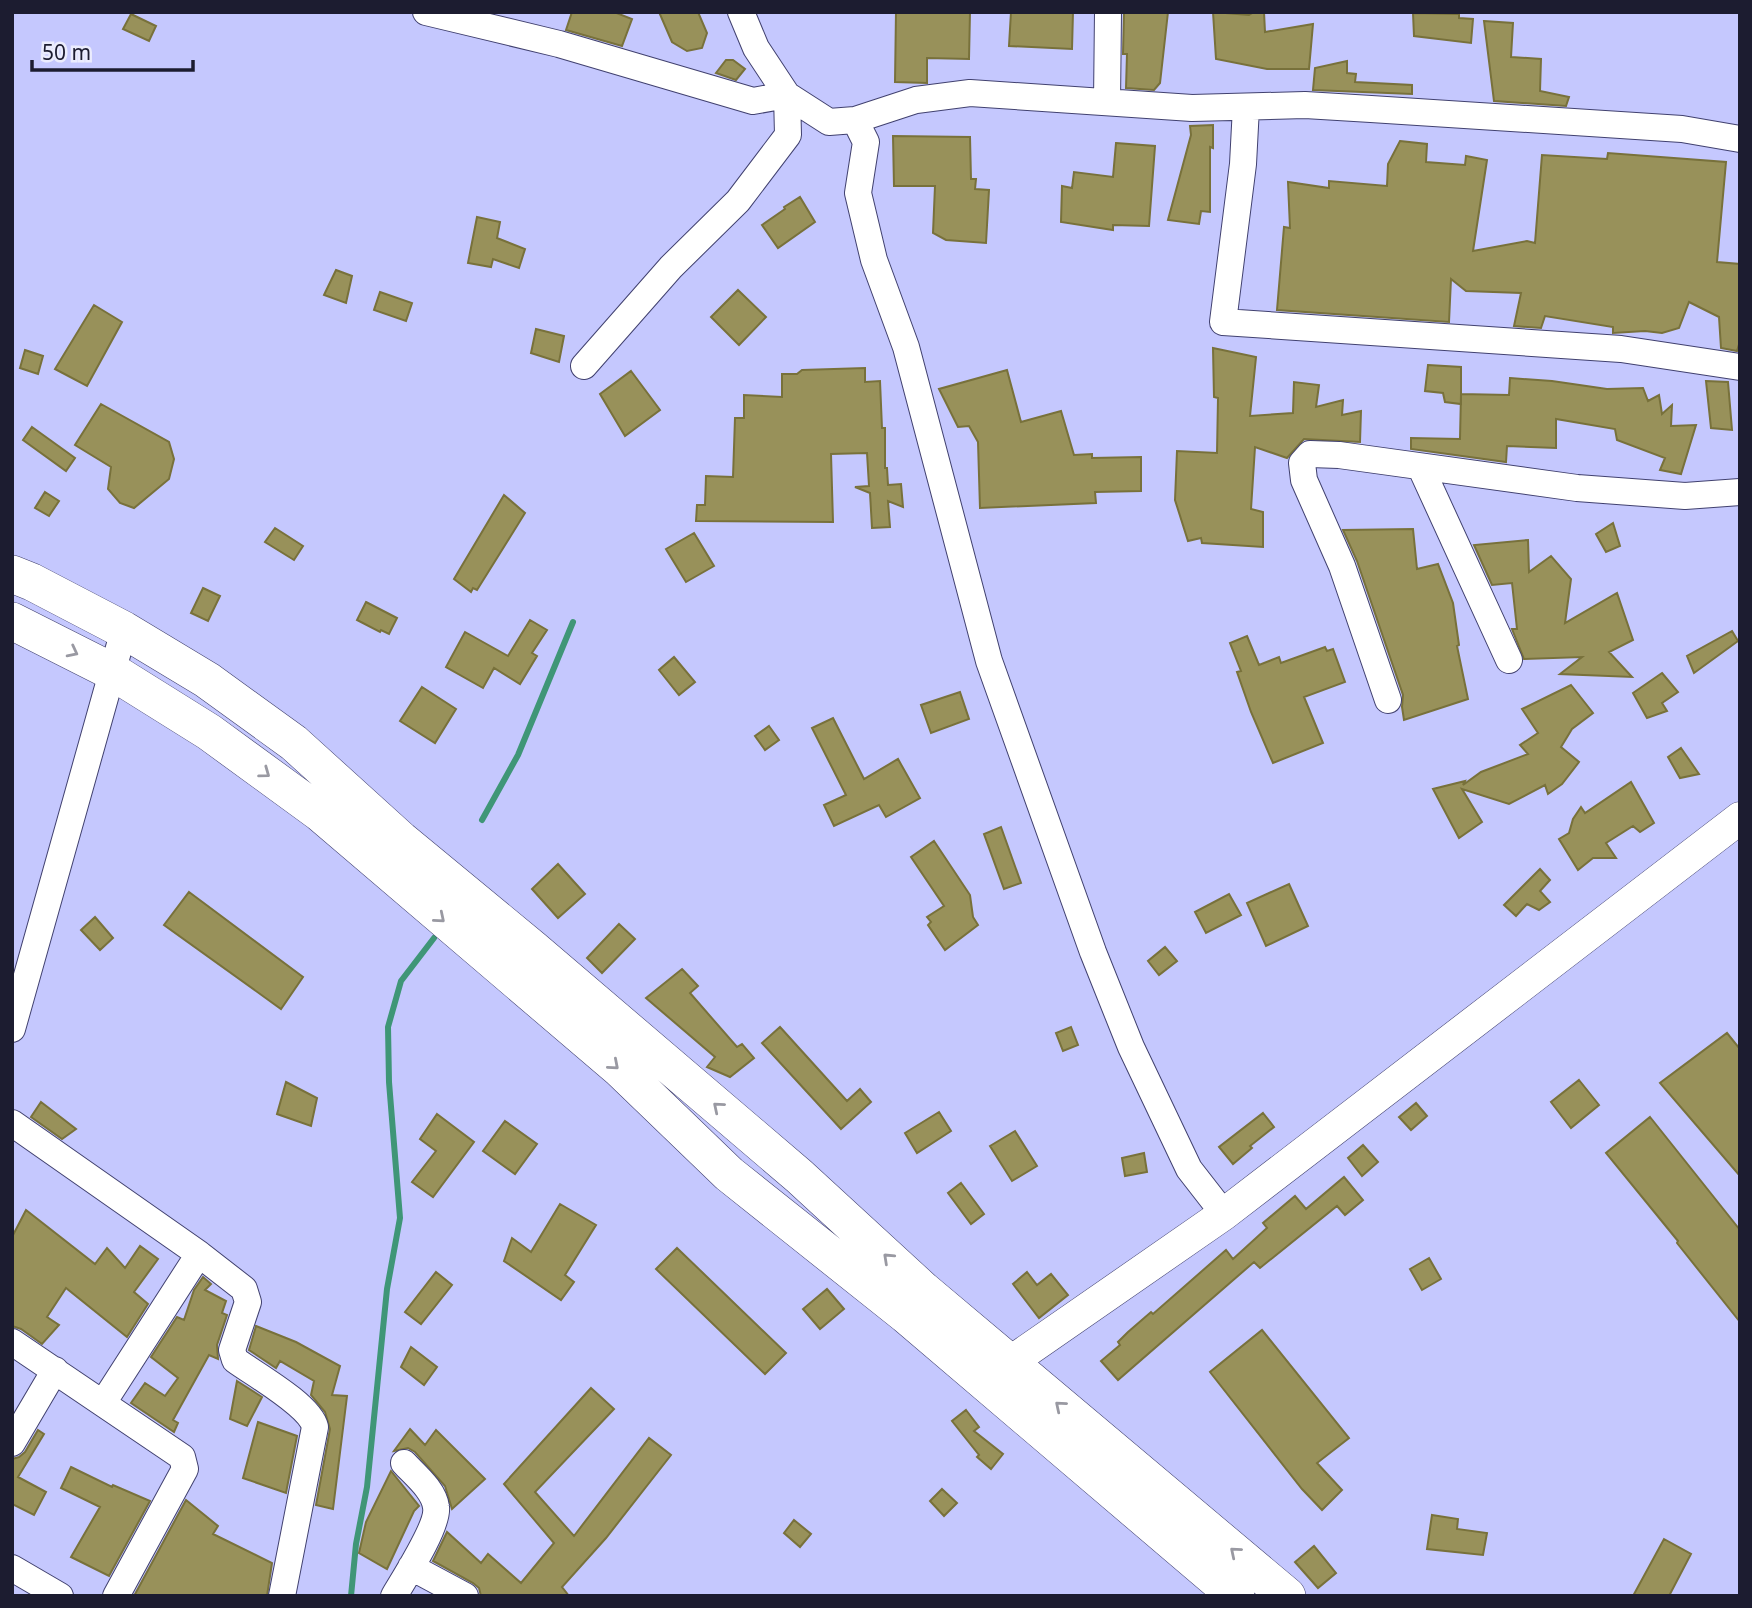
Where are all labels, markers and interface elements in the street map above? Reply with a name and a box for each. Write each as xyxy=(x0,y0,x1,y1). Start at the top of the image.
scale bar xyxy=(32,28,192,72)
text: 50 m xyxy=(42,38,91,66)
one-way arrow xyxy=(66,643,78,657)
one-way arrow xyxy=(257,765,270,777)
one-way arrow xyxy=(432,910,445,922)
one-way arrow xyxy=(606,1057,619,1069)
one-way arrow xyxy=(713,1103,726,1115)
one-way arrow xyxy=(883,1254,896,1266)
one-way arrow xyxy=(1056,1402,1069,1414)
one-way arrow xyxy=(1230,1548,1243,1560)

